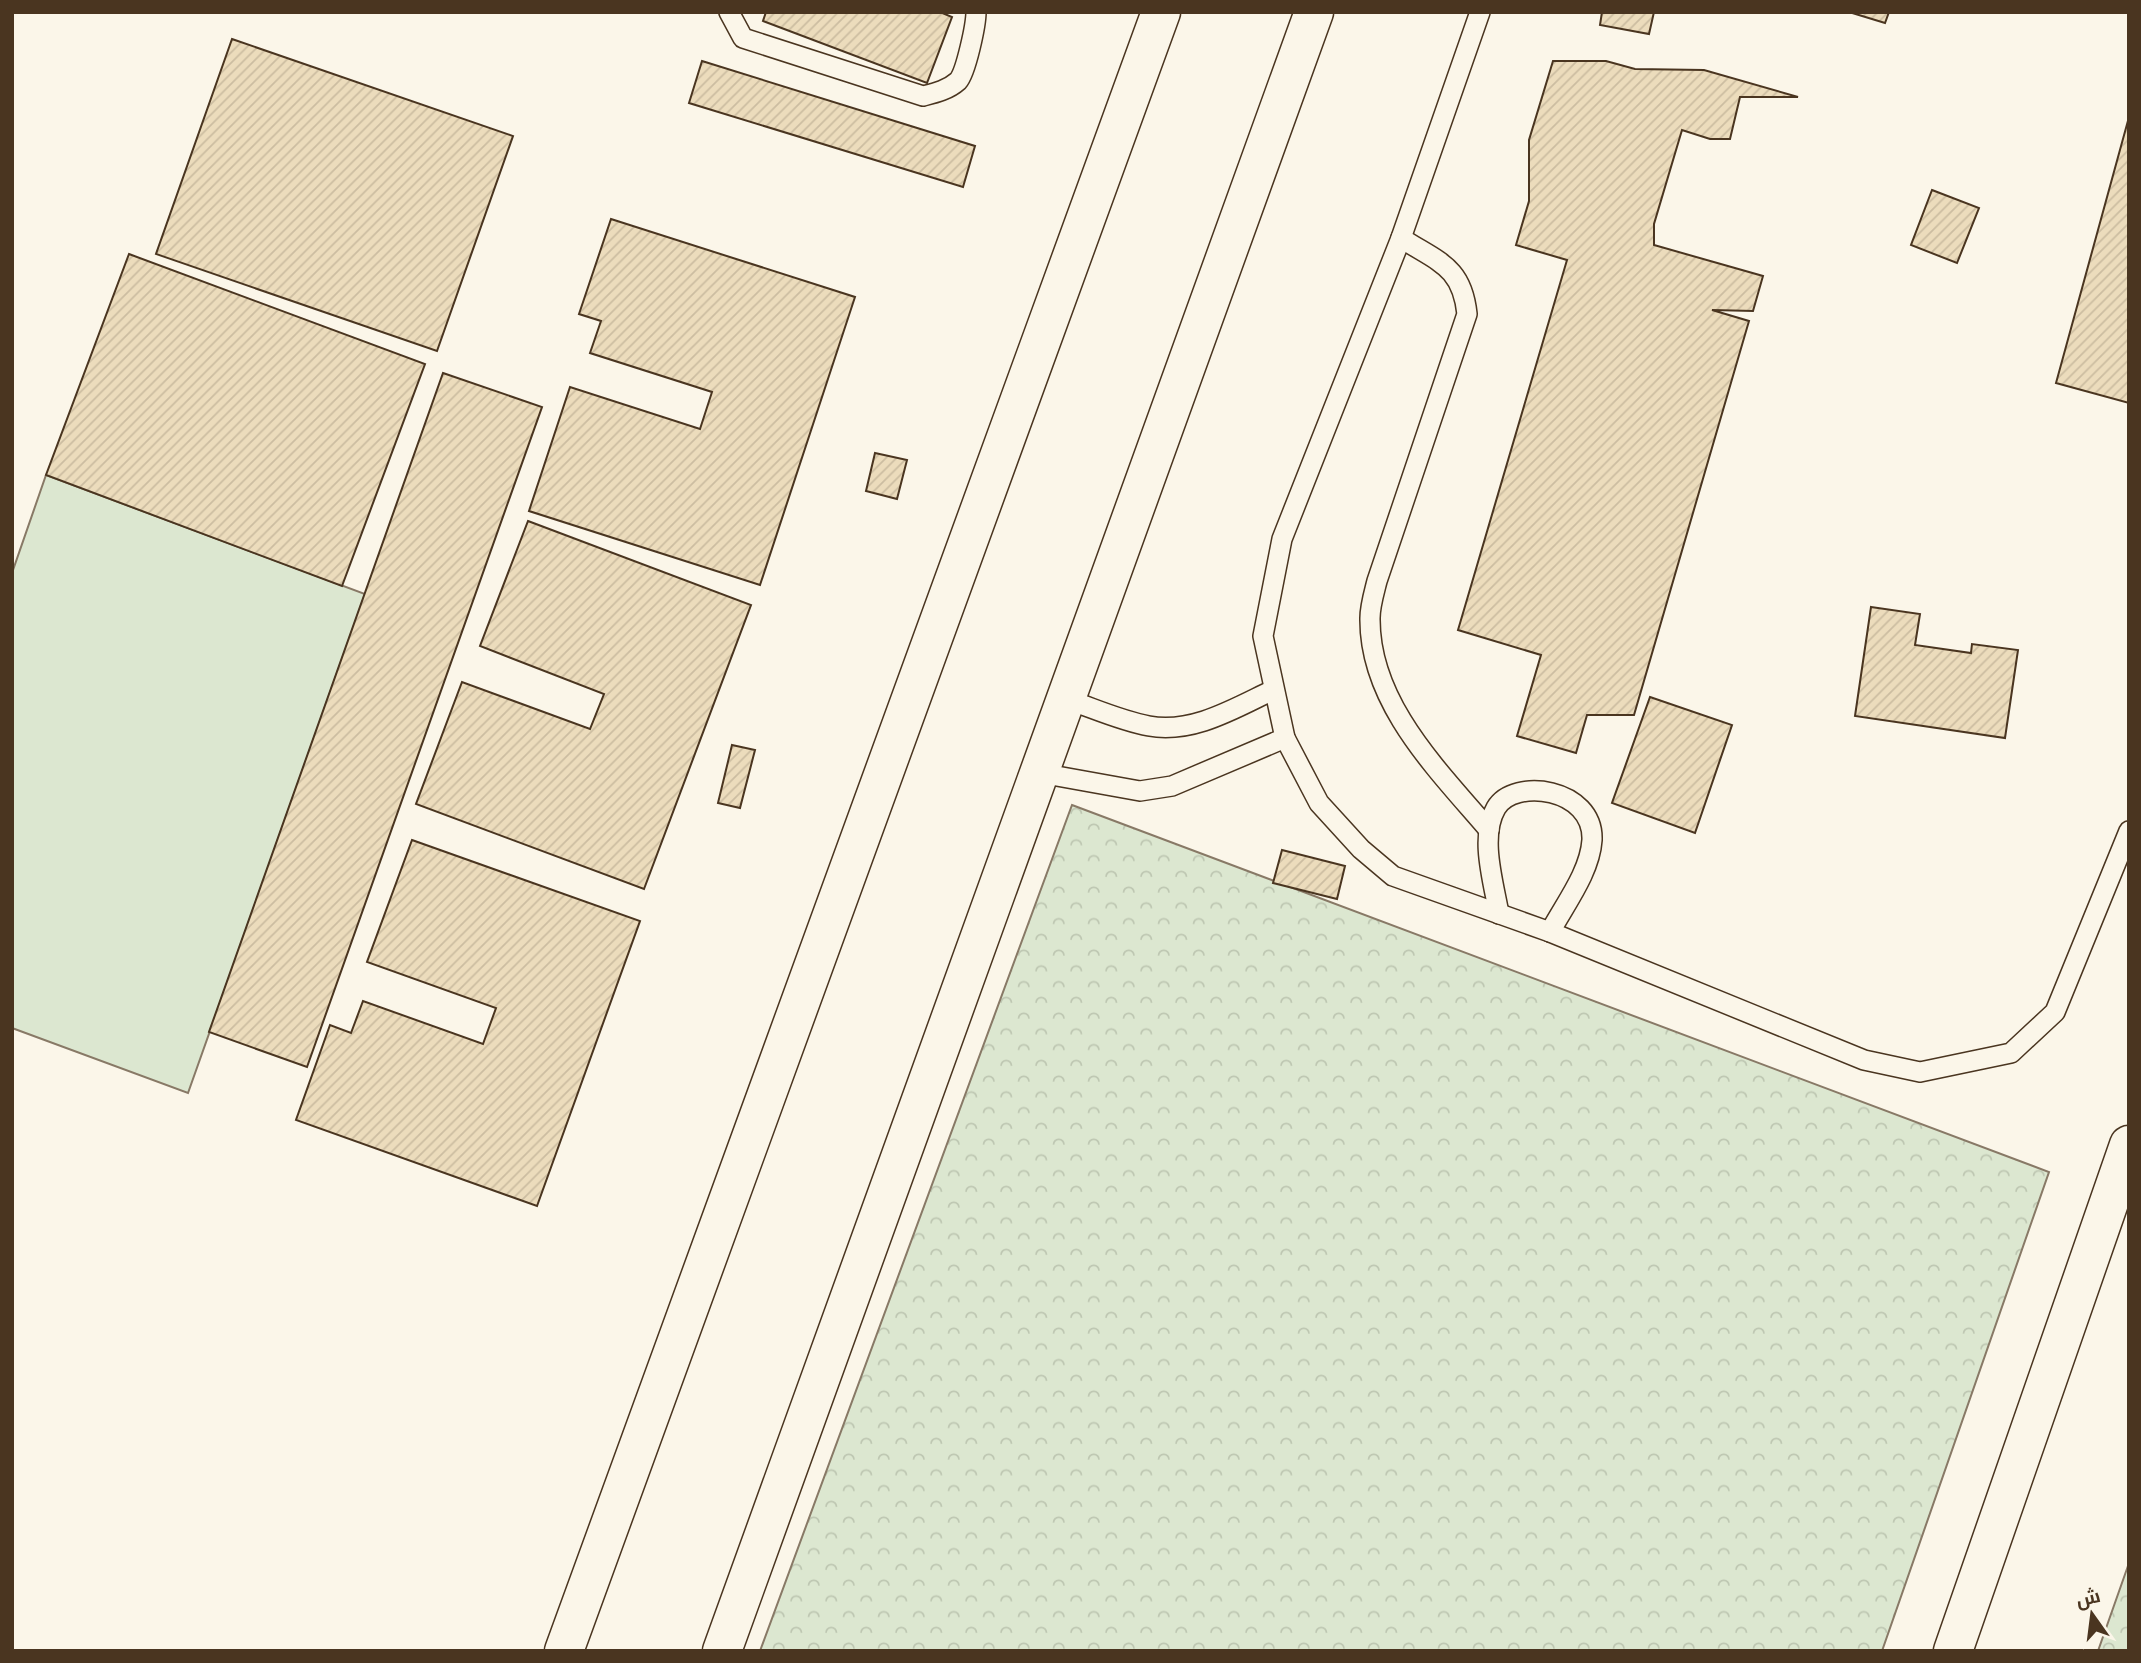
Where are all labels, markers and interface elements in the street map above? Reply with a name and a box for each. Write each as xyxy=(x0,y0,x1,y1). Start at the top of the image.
north arrow xyxy=(2057,1579,2127,1649)
text: ش xyxy=(2073,1582,2103,1613)

